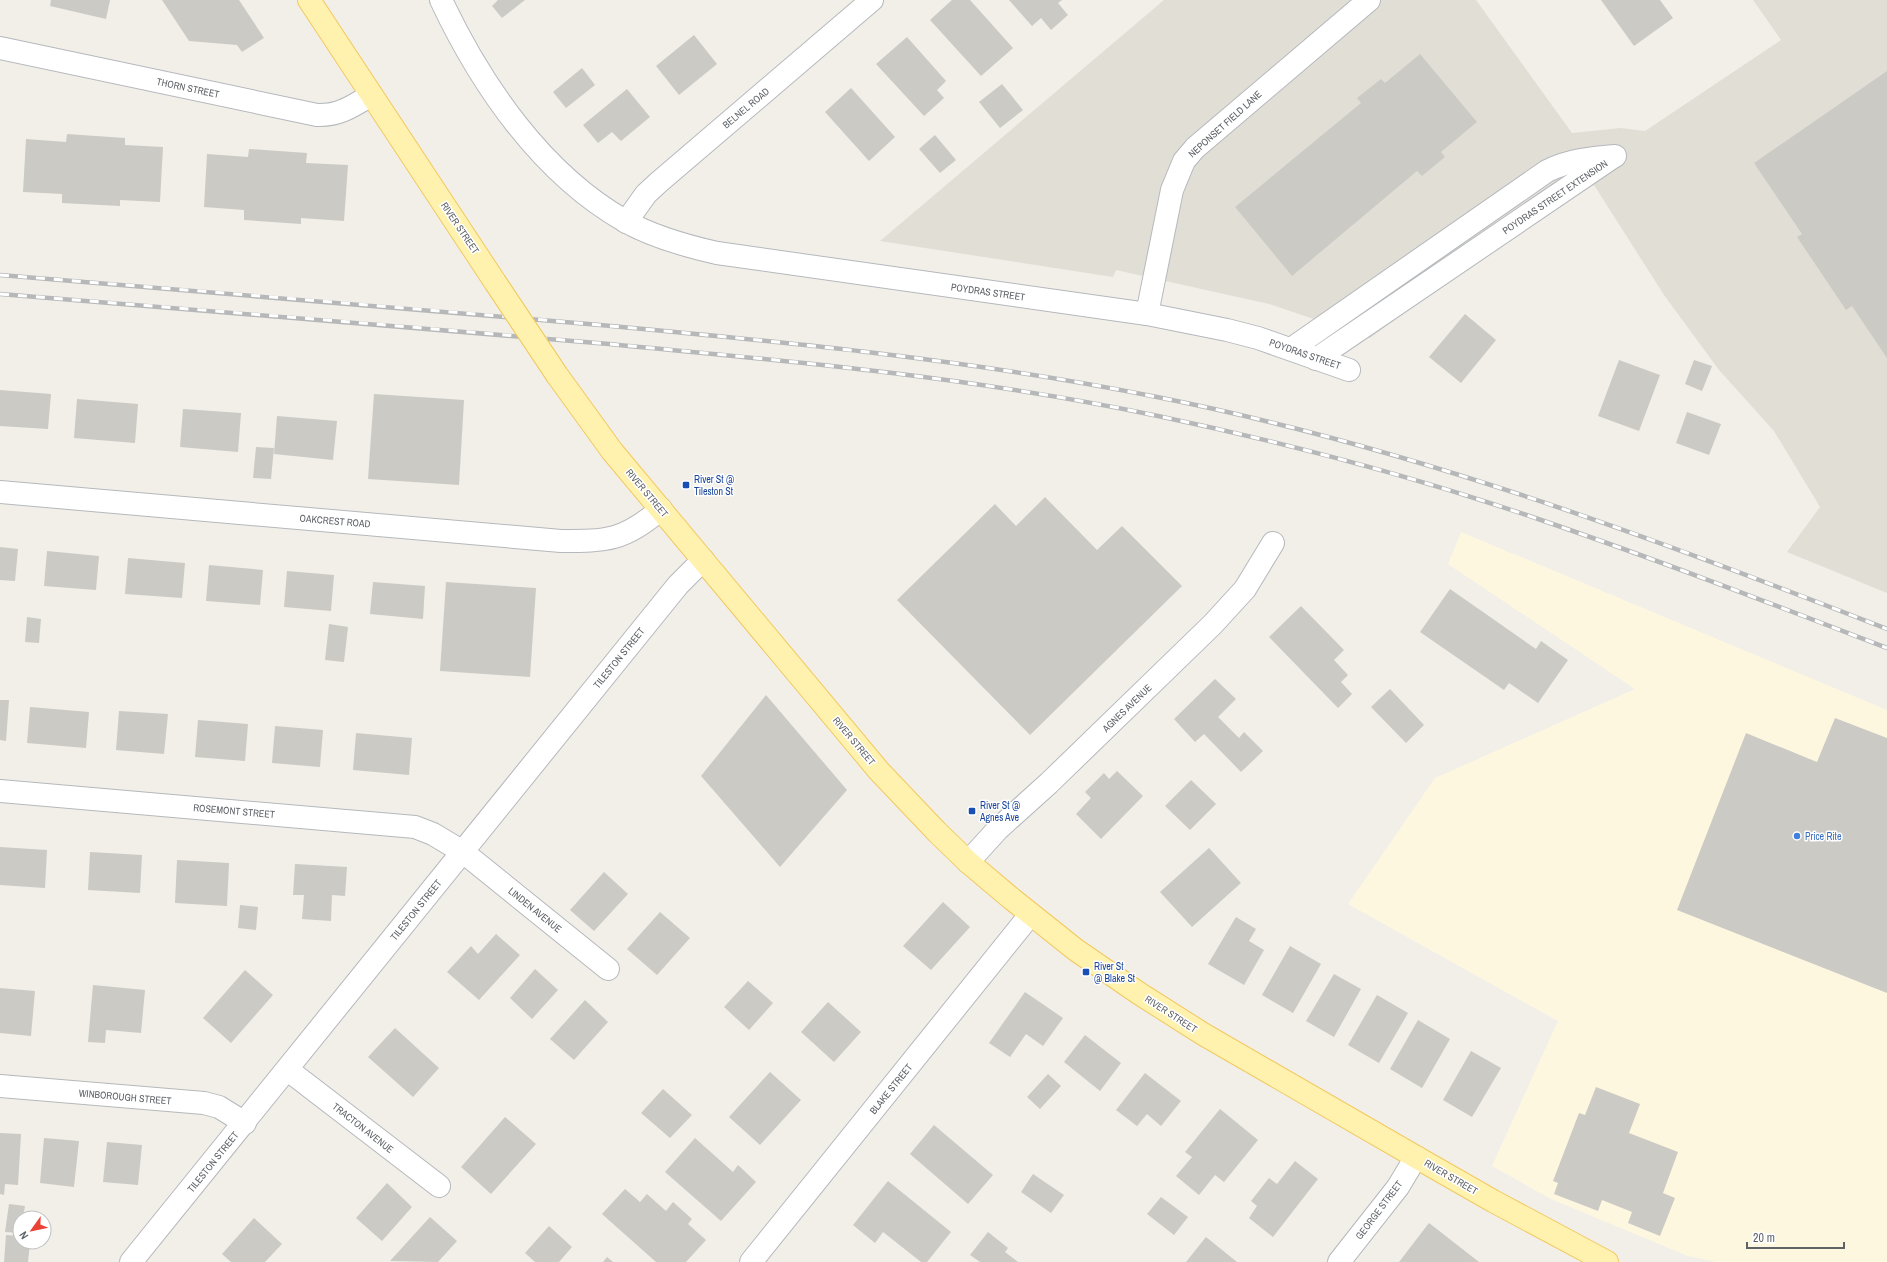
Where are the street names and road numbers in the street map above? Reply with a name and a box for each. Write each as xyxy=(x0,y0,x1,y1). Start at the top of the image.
street label: THORN STREET xyxy=(155,75,221,101)
street label: BELNEL ROAD xyxy=(720,85,772,131)
street label: NEPONSET FIELD LANE xyxy=(1186,88,1264,160)
street label: POYDRAS STREET EXTENSION xyxy=(1500,157,1610,237)
street label: RIVER STREET xyxy=(438,200,482,256)
street label: POYDRAS STREET xyxy=(950,280,1026,304)
street label: POYDRAS STREET xyxy=(1268,336,1342,372)
street label: RIVER STREET xyxy=(623,466,671,520)
street label: OAKCREST ROAD xyxy=(299,511,371,531)
street label: TILESTON STREET xyxy=(590,625,648,691)
street label: AGNES AVENUE xyxy=(1099,681,1154,735)
street label: RIVER STREET xyxy=(830,714,878,768)
street label: ROSEMONT STREET xyxy=(193,801,275,821)
street label: TILESTON STREET xyxy=(387,877,445,943)
street label: LINDEN AVENUE xyxy=(506,884,564,936)
street label: RIVER STREET xyxy=(1142,992,1200,1036)
street label: BLAKE STREET xyxy=(867,1061,915,1117)
street label: WINBOROUGH STREET xyxy=(78,1086,172,1108)
street label: TRACTON AVENUE xyxy=(330,1100,396,1156)
street label: TILESTON STREET xyxy=(184,1129,242,1195)
street label: RIVER STREET xyxy=(1422,1156,1480,1198)
street label: GEORGE STREET xyxy=(1353,1178,1405,1242)

